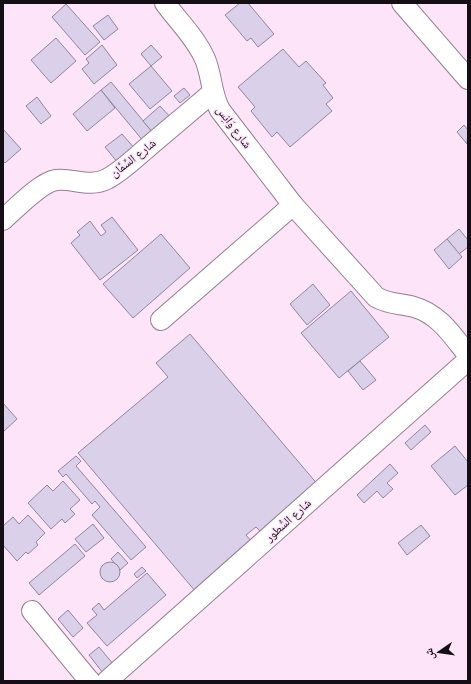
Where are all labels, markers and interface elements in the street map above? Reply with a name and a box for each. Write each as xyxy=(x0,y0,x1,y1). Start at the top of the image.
street label: شارع وَانِس xyxy=(213,102,255,152)
street label: شارع السِّمَّان xyxy=(107,135,159,181)
street label: شارع السُّطور xyxy=(261,495,315,546)
north arrow xyxy=(419,632,459,672)
text: ش xyxy=(421,646,438,662)

